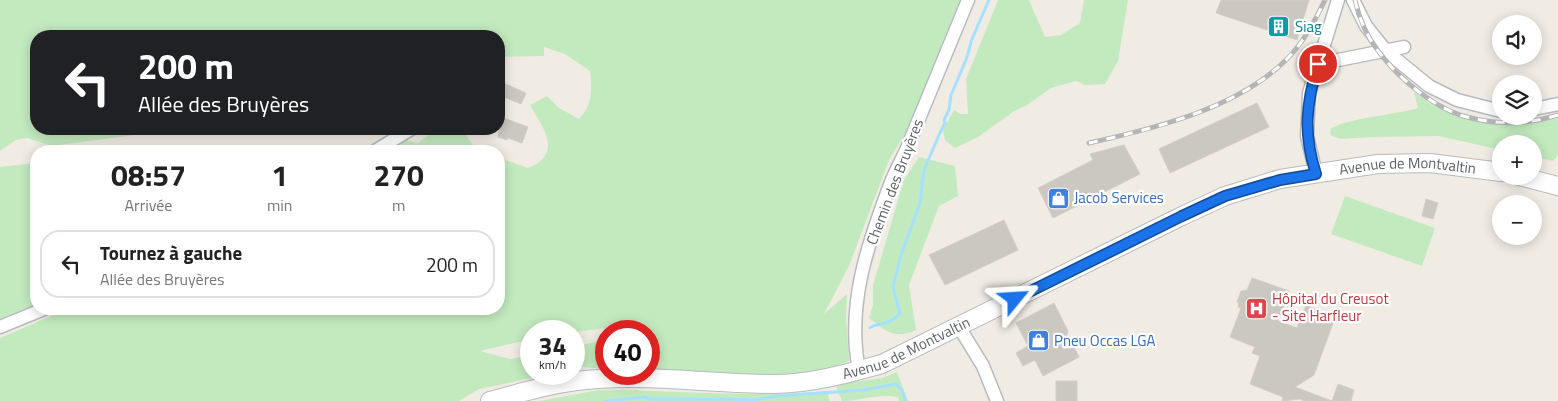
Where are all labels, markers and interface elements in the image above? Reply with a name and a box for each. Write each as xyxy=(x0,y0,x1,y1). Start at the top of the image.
building icon: Siag xyxy=(1267,15,1291,39)
place label: Siag xyxy=(1295,15,1322,38)
map controls xyxy=(1492,15,1542,245)
button: sound xyxy=(1492,15,1542,65)
text: 200 m xyxy=(138,39,234,93)
pin xyxy=(1297,43,1339,85)
icon: left xyxy=(55,50,120,115)
icon: arrive xyxy=(1304,50,1332,78)
button: layers xyxy=(1492,75,1542,125)
text: Allée des Bruyères xyxy=(138,87,309,121)
street label: Chemin des Bruyères xyxy=(860,115,929,248)
button: + xyxy=(1492,135,1542,185)
street label: Avenue de Montvaltin xyxy=(1337,151,1477,181)
text: 08:57 xyxy=(111,152,186,198)
text: 1 xyxy=(271,152,288,198)
text: 270 xyxy=(374,152,424,198)
shop icon: Jacob Services xyxy=(1046,186,1070,210)
place label: Jacob Services xyxy=(1074,186,1164,209)
text: Arrivée xyxy=(125,193,172,217)
text: min xyxy=(267,193,292,217)
text: m xyxy=(392,193,405,217)
button: − xyxy=(1492,195,1542,245)
text: Tournez à gauche xyxy=(100,238,242,267)
icon: left xyxy=(57,250,85,278)
text: 200 m xyxy=(426,250,478,279)
text: Allée des Bruyères xyxy=(100,267,225,291)
position arrow xyxy=(988,272,1040,324)
place label: Hôpital du Creusot - Site Harfleur xyxy=(1272,287,1389,327)
hospital icon: Hôpital du Creusot - Site Harfleur xyxy=(1244,296,1268,320)
street label: Avenue de Montvaltin xyxy=(840,310,974,385)
speed limit sign: 40 xyxy=(595,320,660,385)
text: 34 xyxy=(538,327,567,365)
shop icon: Pneu Occas LGA xyxy=(1026,329,1050,353)
place label: Pneu Occas LGA xyxy=(1054,329,1156,352)
text: km/h xyxy=(539,355,566,374)

